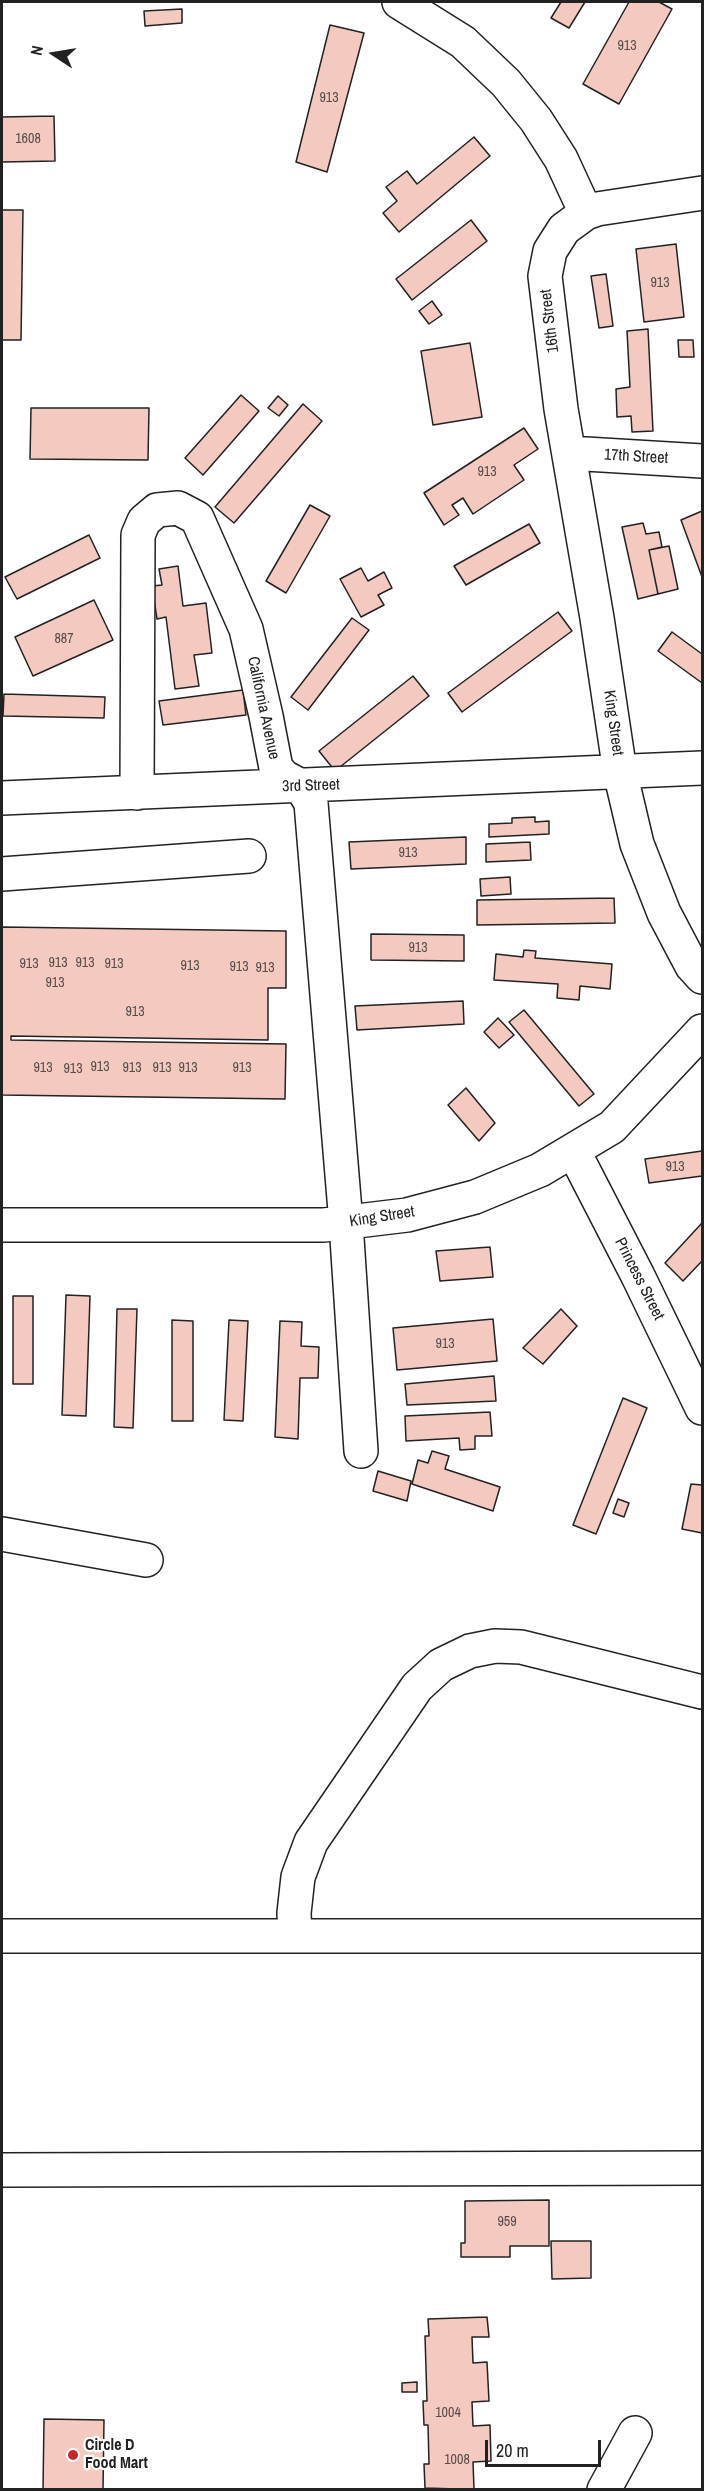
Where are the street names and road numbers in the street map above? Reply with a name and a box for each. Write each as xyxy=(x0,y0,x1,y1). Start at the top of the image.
street label: 16th Street xyxy=(537,288,563,354)
street label: 17th Street xyxy=(603,446,669,468)
street label: California Avenue xyxy=(243,655,283,761)
street label: King Street xyxy=(599,689,627,757)
street label: 3rd Street xyxy=(282,775,340,797)
street label: King Street xyxy=(348,1202,416,1232)
street label: Princess Street xyxy=(610,1235,668,1323)

